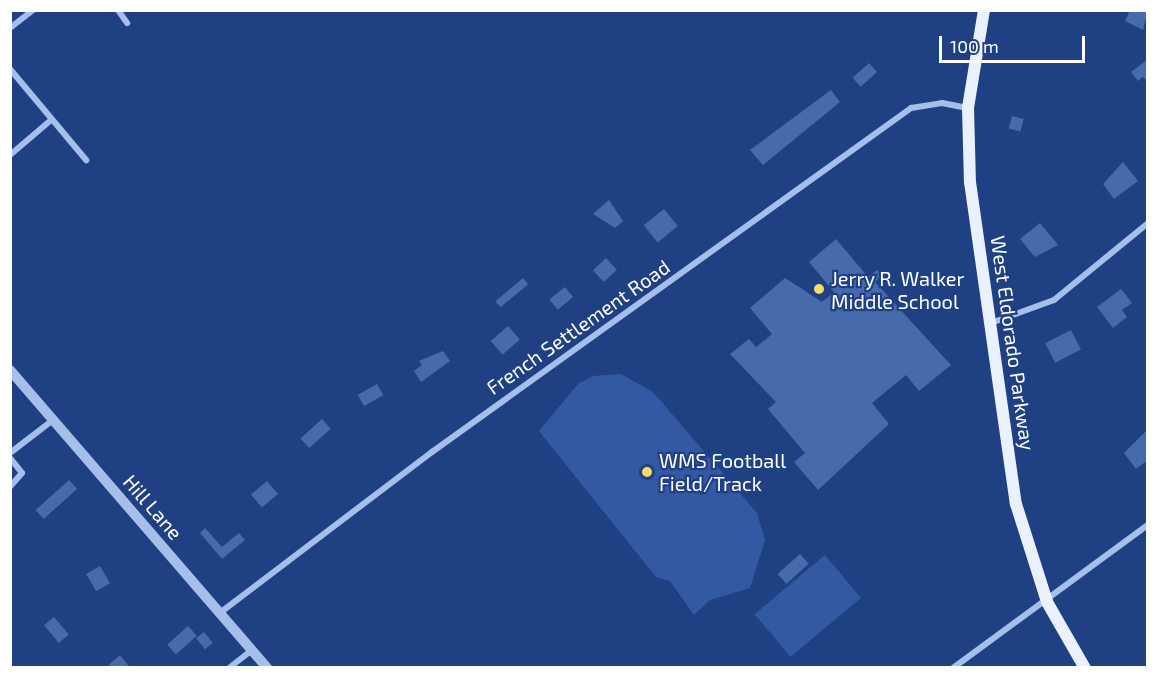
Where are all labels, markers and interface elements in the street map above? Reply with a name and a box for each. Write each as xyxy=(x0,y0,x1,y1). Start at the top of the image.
scale bar xyxy=(942,24,1088,62)
text: 100 m xyxy=(950,35,999,57)
street label: West Eldorado Parkway xyxy=(986,234,1040,452)
street label: French Settlement Road xyxy=(482,255,674,399)
place label: Jerry R. Walker Middle School xyxy=(831,266,965,313)
marker: Jerry R. Walker Middle School xyxy=(812,282,826,296)
place label: WMS Football Field/Track xyxy=(659,448,786,495)
marker: WMS Football Field/Track xyxy=(640,465,654,479)
street label: Hill Lane xyxy=(118,470,188,544)

